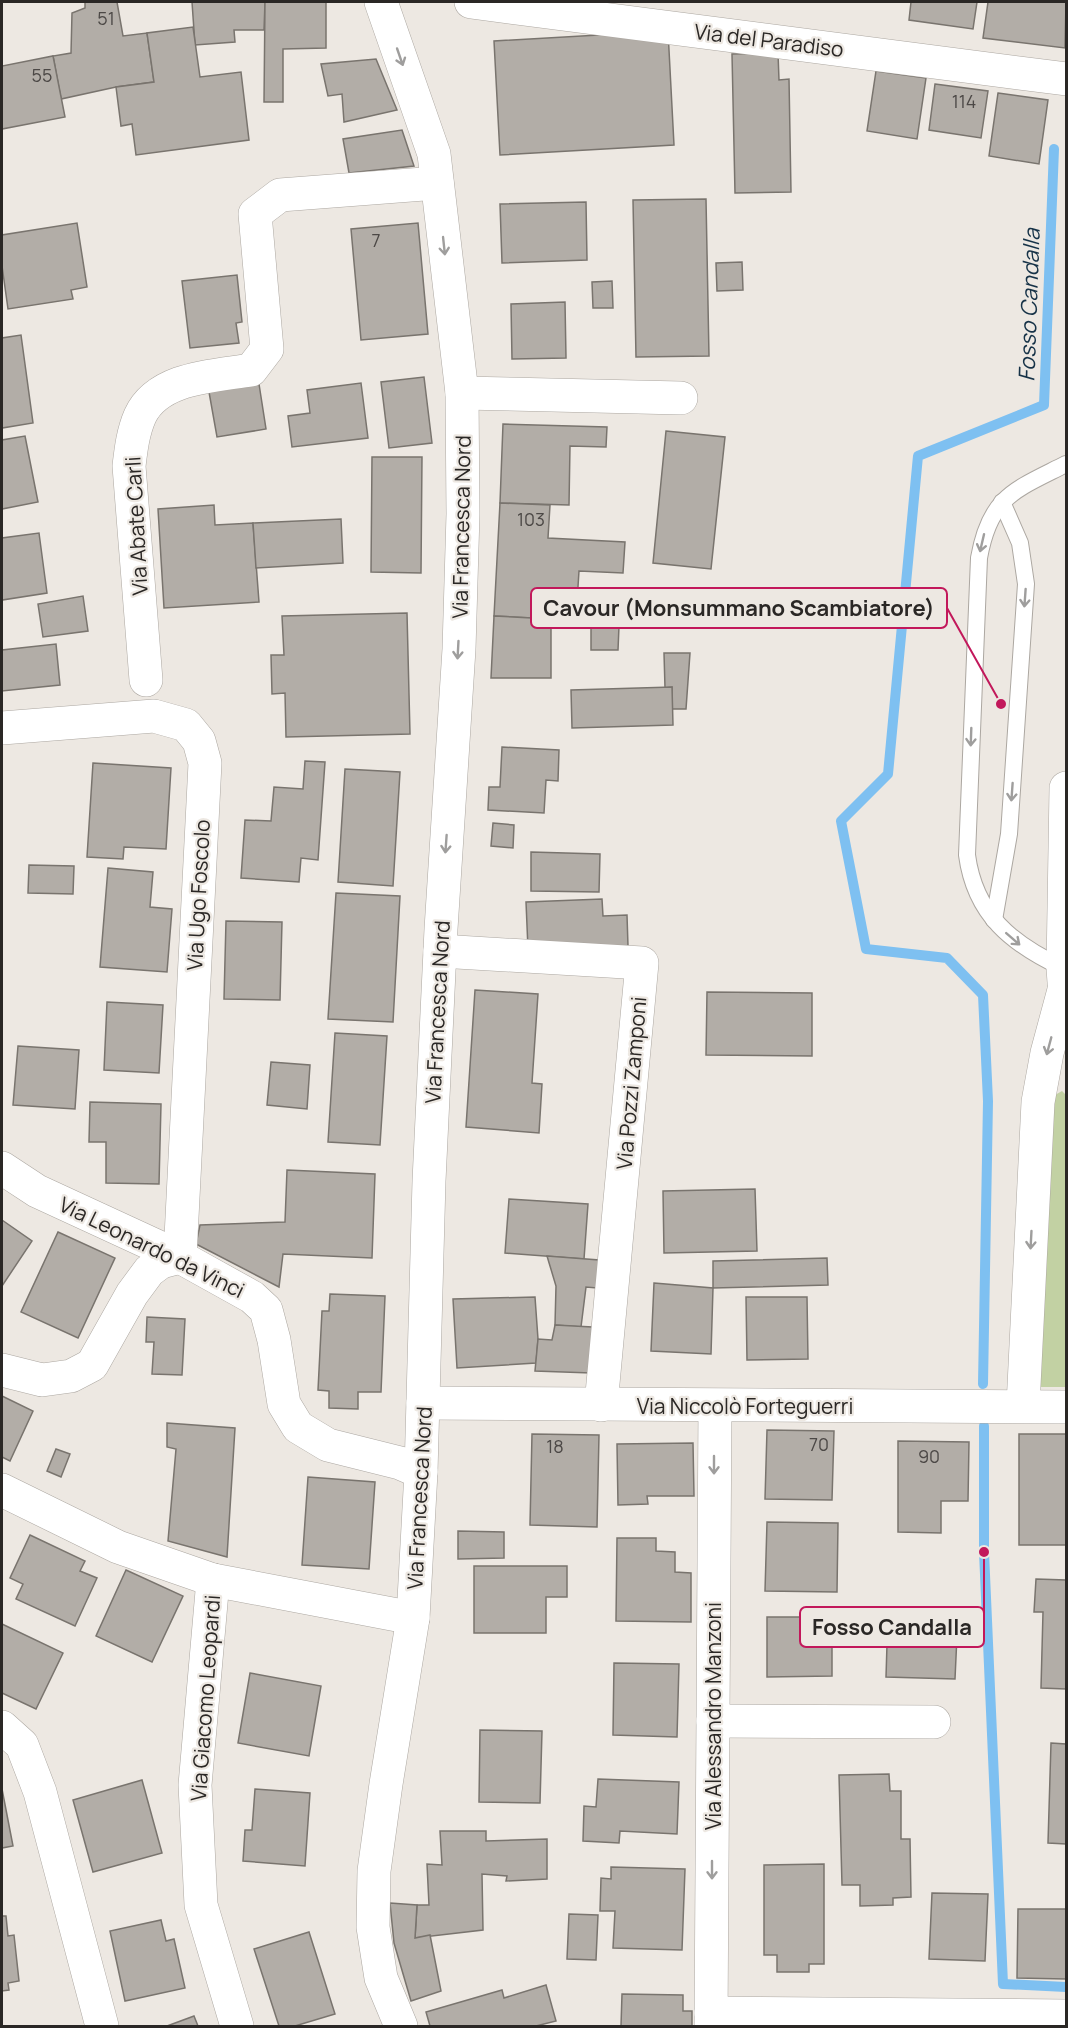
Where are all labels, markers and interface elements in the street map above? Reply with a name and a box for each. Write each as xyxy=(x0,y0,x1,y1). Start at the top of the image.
house number: 51 xyxy=(97,6,115,30)
street label: Via del Paradiso xyxy=(693,17,845,63)
one-way arrow xyxy=(395,47,406,66)
house number: 55 xyxy=(32,63,52,87)
house number: 114 xyxy=(952,89,976,113)
water label: Fosso Candalla xyxy=(1011,226,1047,382)
house number: 7 xyxy=(371,228,381,252)
one-way arrow xyxy=(439,235,450,255)
street label: Via Francesca Nord xyxy=(445,435,477,619)
street label: Via Abate Carli xyxy=(118,456,154,596)
house number: 103 xyxy=(517,507,545,531)
one-way arrow xyxy=(975,533,987,552)
one-way arrow xyxy=(1019,587,1030,607)
callout: Cavour (Monsummano Scambiatore) xyxy=(531,588,947,628)
text: Cavour (Monsummano Scambiatore) xyxy=(543,593,935,623)
one-way arrow xyxy=(453,639,464,659)
one-way arrow xyxy=(966,727,977,747)
one-way arrow xyxy=(1006,782,1017,802)
street label: Via Ugo Foscolo xyxy=(180,819,216,971)
one-way arrow xyxy=(441,834,452,854)
street label: Via Francesca Nord xyxy=(418,920,456,1104)
one-way arrow xyxy=(1005,932,1021,945)
street label: Via Pozzi Zamponi xyxy=(609,995,653,1171)
one-way arrow xyxy=(1043,1037,1054,1056)
street label: Via Leonardo da Vinci xyxy=(55,1190,249,1304)
one-way arrow xyxy=(1026,1230,1037,1250)
street label: Via Niccolò Forteguerri xyxy=(637,1392,853,1420)
street label: Via Francesca Nord xyxy=(400,1406,438,1590)
house number: 70 xyxy=(809,1432,829,1456)
house number: 18 xyxy=(546,1434,564,1458)
house number: 90 xyxy=(918,1444,940,1468)
one-way arrow xyxy=(708,1454,720,1474)
street label: Via Giacomo Leopardi xyxy=(184,1594,226,1802)
street label: Via Alessandro Manzoni xyxy=(699,1602,727,1830)
callout: Fosso Candalla xyxy=(800,1607,984,1647)
text: Fosso Candalla xyxy=(812,1612,972,1642)
one-way arrow xyxy=(706,1859,718,1879)

